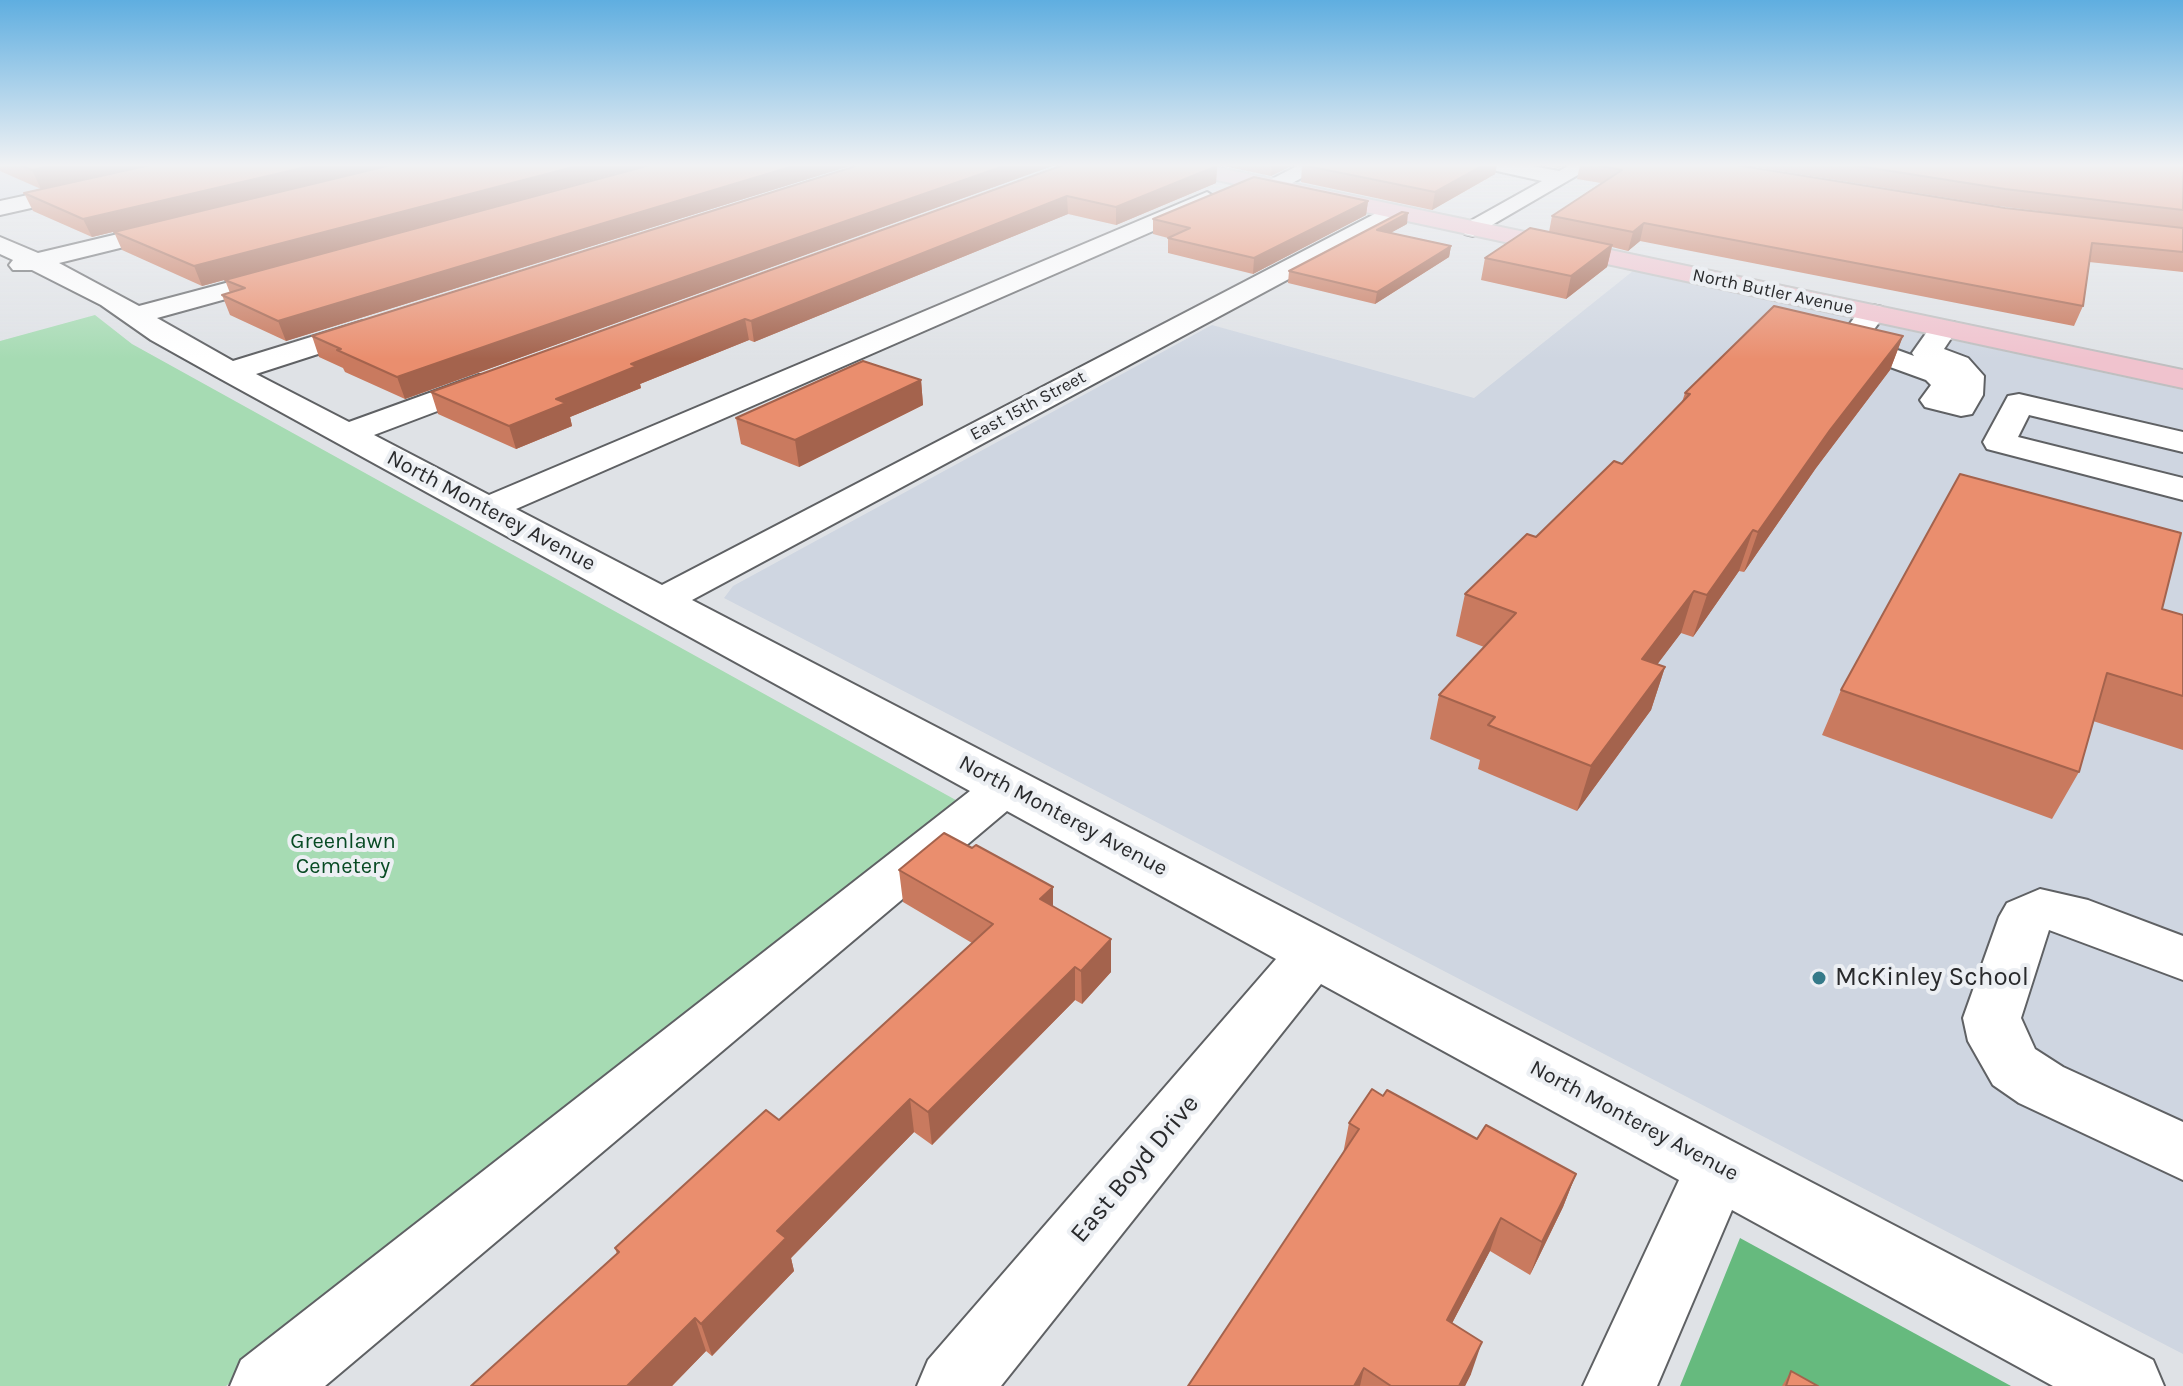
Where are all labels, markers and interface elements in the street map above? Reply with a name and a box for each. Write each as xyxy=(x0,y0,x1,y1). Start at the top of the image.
street label: North Butler Avenue xyxy=(1691,264,1855,320)
street label: East 15th Street xyxy=(966,366,1090,446)
street label: North Monterey Avenue xyxy=(382,445,600,577)
street label: North Monterey Avenue xyxy=(954,750,1172,882)
park label: Greenlawn Cemetery xyxy=(290,829,396,880)
place label: McKinley School xyxy=(1835,962,2029,994)
marker: McKinley School xyxy=(1810,969,1828,987)
street label: North Monterey Avenue xyxy=(1525,1055,1743,1187)
street label: East Boyd Drive xyxy=(1064,1089,1206,1249)

